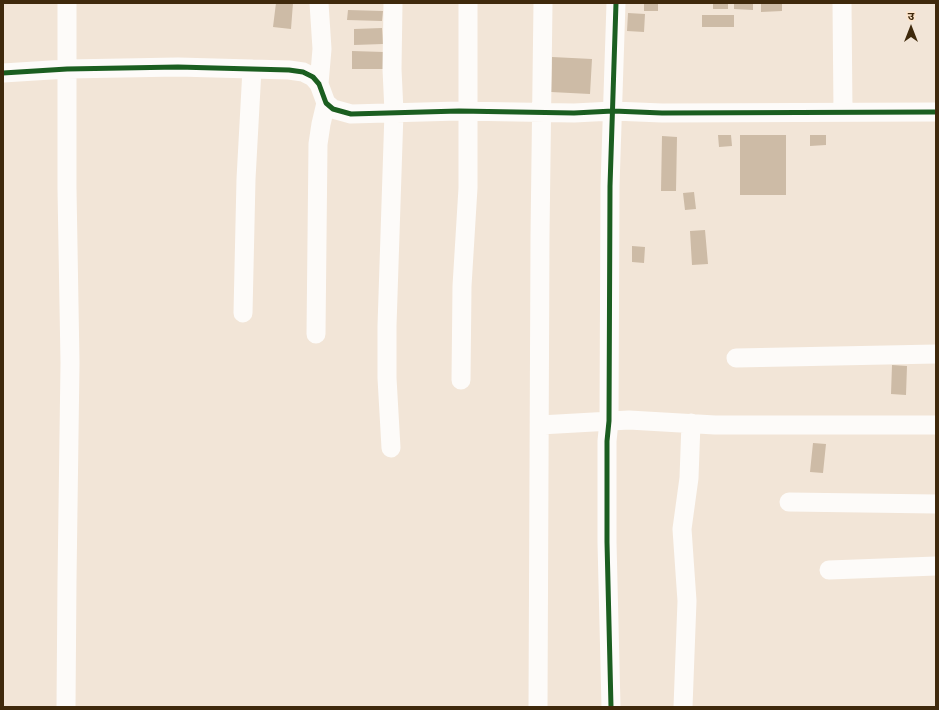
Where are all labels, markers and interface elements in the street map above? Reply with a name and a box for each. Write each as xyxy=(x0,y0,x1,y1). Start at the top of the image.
north arrow xyxy=(891,8,931,48)
text: उ xyxy=(908,10,914,22)

